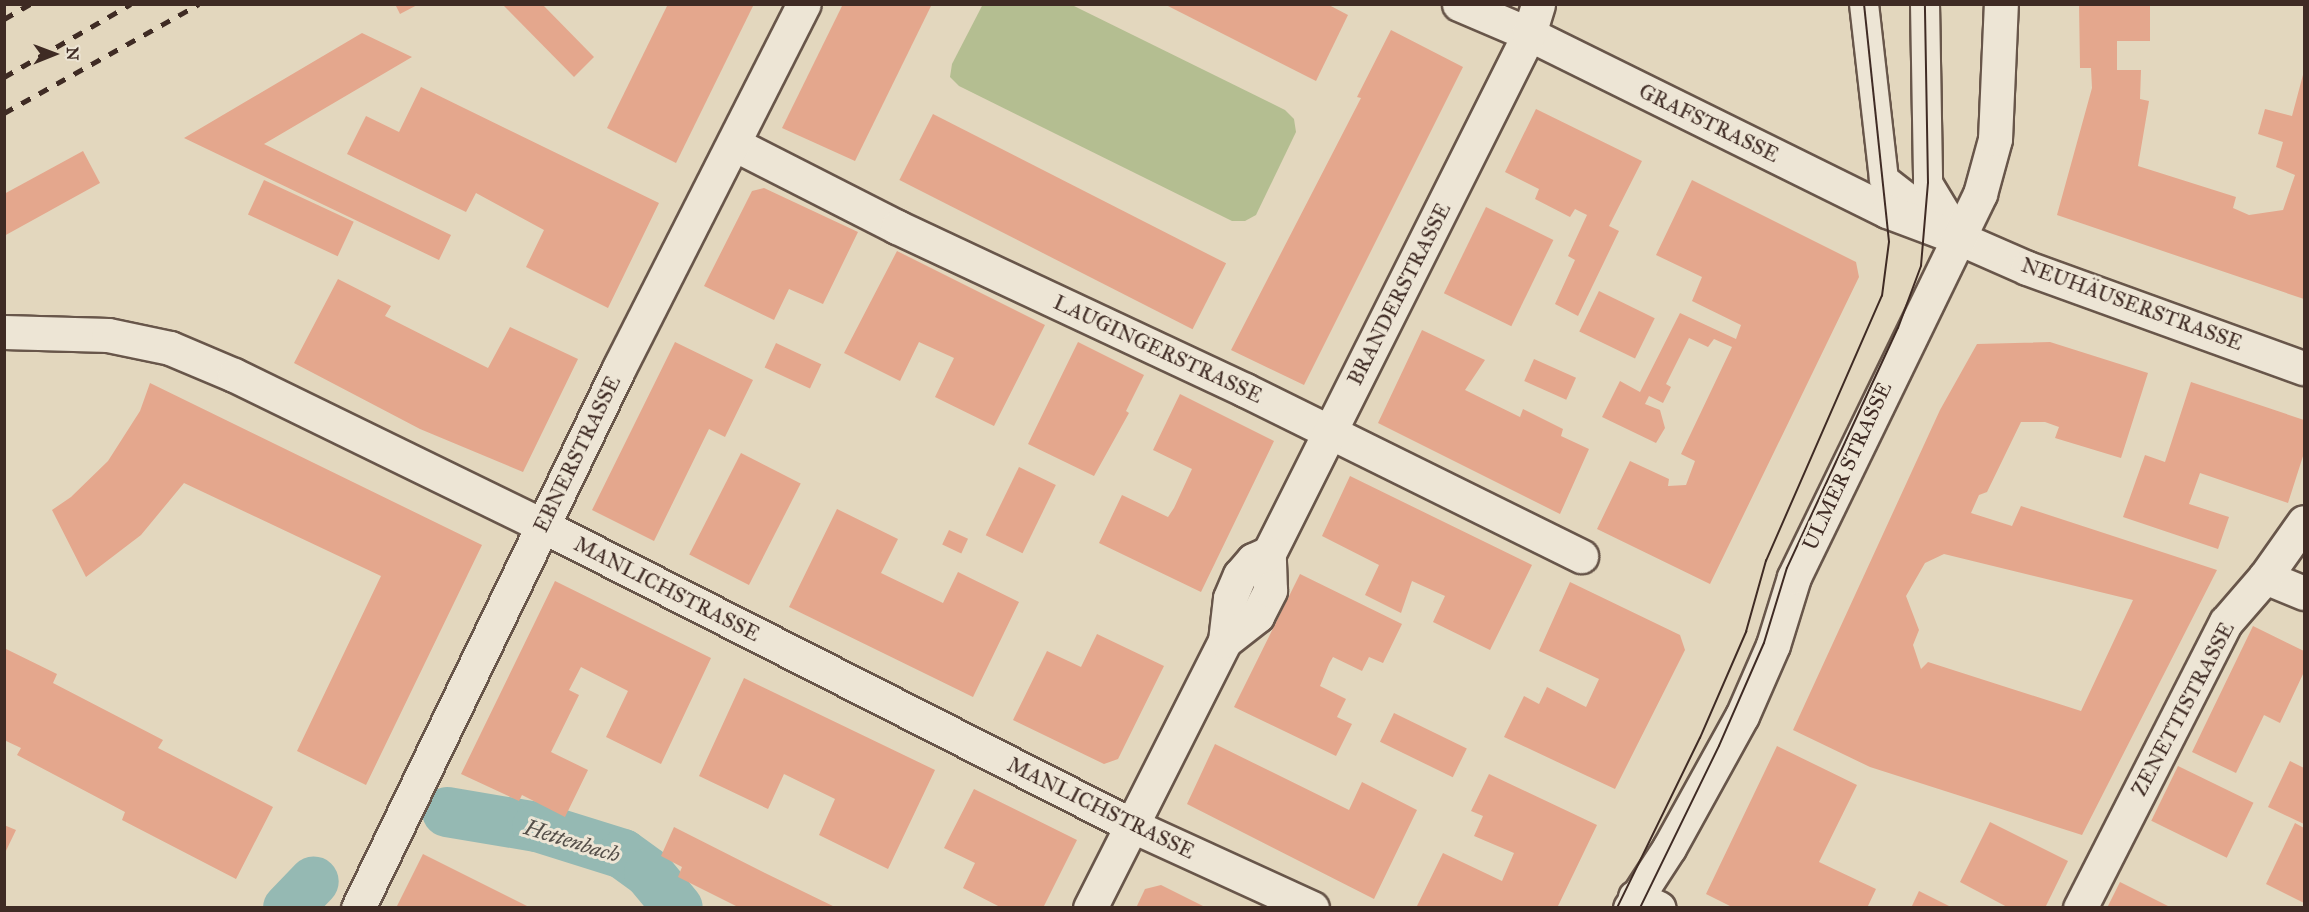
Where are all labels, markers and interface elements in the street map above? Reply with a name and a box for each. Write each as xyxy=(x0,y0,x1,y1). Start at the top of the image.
north arrow xyxy=(24,24,84,84)
text: N xyxy=(63,47,82,61)
street label: GRAFSTRASSE xyxy=(1635,78,1783,168)
street label: BRANDERSTRASSE xyxy=(1342,199,1456,389)
street label: NEUHÄUSERSTRASSE xyxy=(2018,252,2246,356)
street label: LAUGINGERSTRASSE xyxy=(1050,290,1266,408)
street label: EBNERSTRASSE xyxy=(528,372,626,536)
street label: ULMER STRASSE xyxy=(1797,378,1897,554)
street label: MANLICHSTRASSE xyxy=(570,531,764,647)
street label: ZENETTISTRASSE xyxy=(2126,618,2240,800)
street label: MANLICHSTRASSE xyxy=(1003,752,1199,864)
water label: Hettenbach xyxy=(521,814,623,868)

